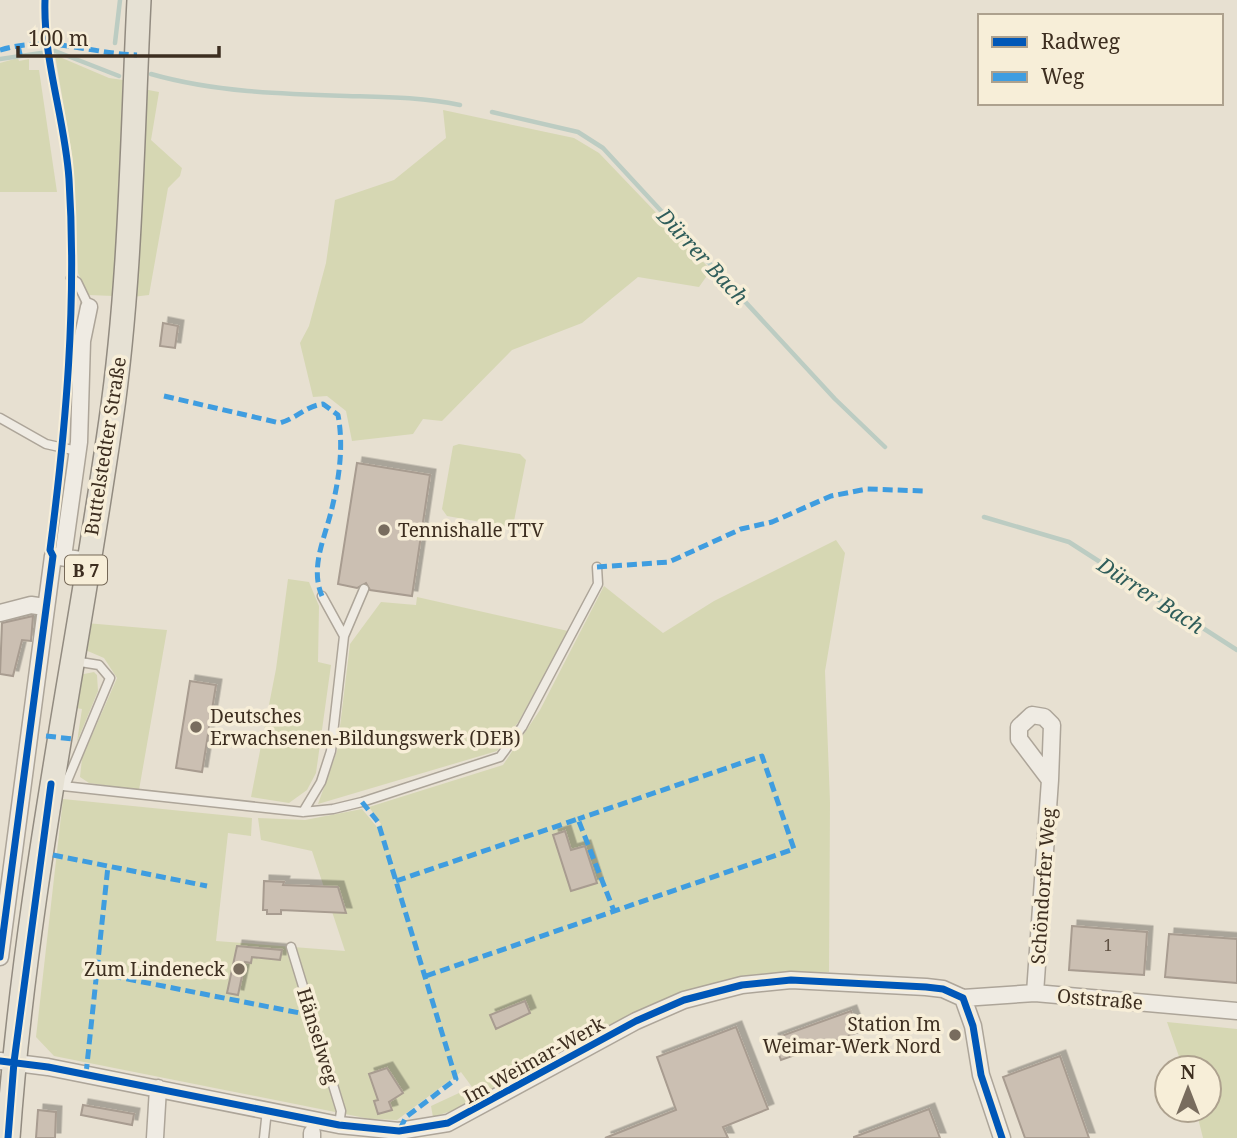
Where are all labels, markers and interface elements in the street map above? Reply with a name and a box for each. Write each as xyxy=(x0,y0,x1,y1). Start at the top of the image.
scale bar xyxy=(18,14,219,58)
legend xyxy=(978,14,1223,105)
text: 100 m xyxy=(28,24,89,52)
text: Radweg xyxy=(1041,27,1121,55)
text: Weg xyxy=(1041,62,1085,90)
water label: Dürrer Bach xyxy=(651,201,755,310)
street label: Buttelstedter Straße xyxy=(78,355,132,537)
place label: Tennishalle TTV xyxy=(398,517,544,543)
marker: Tennishalle TTV xyxy=(376,522,392,538)
water label: Dürrer Bach xyxy=(1092,550,1210,640)
road number: B 7 xyxy=(65,556,107,584)
place label: Deutsches Erwachsenen-Bildungswerk (DEB) xyxy=(210,703,521,751)
marker: Deutsches Erwachsenen-Bildungswerk (DEB) xyxy=(188,719,204,735)
street label: Schöndorfer Weg xyxy=(1025,807,1061,965)
house number: 1 xyxy=(1104,934,1112,956)
place label: Zum Lindeneck xyxy=(84,956,226,982)
marker: Zum Lindeneck xyxy=(231,961,247,977)
street label: Oststraße xyxy=(1056,982,1144,1016)
street label: Hänselweg xyxy=(291,985,345,1087)
street label: Im Weimar-Werk xyxy=(459,1010,610,1110)
place label: Station Im Weimar-Werk Nord xyxy=(763,1011,941,1059)
marker: Station Im Weimar-Werk Nord xyxy=(947,1027,963,1043)
north arrow xyxy=(1153,1054,1223,1124)
text: N xyxy=(1181,1059,1196,1085)

